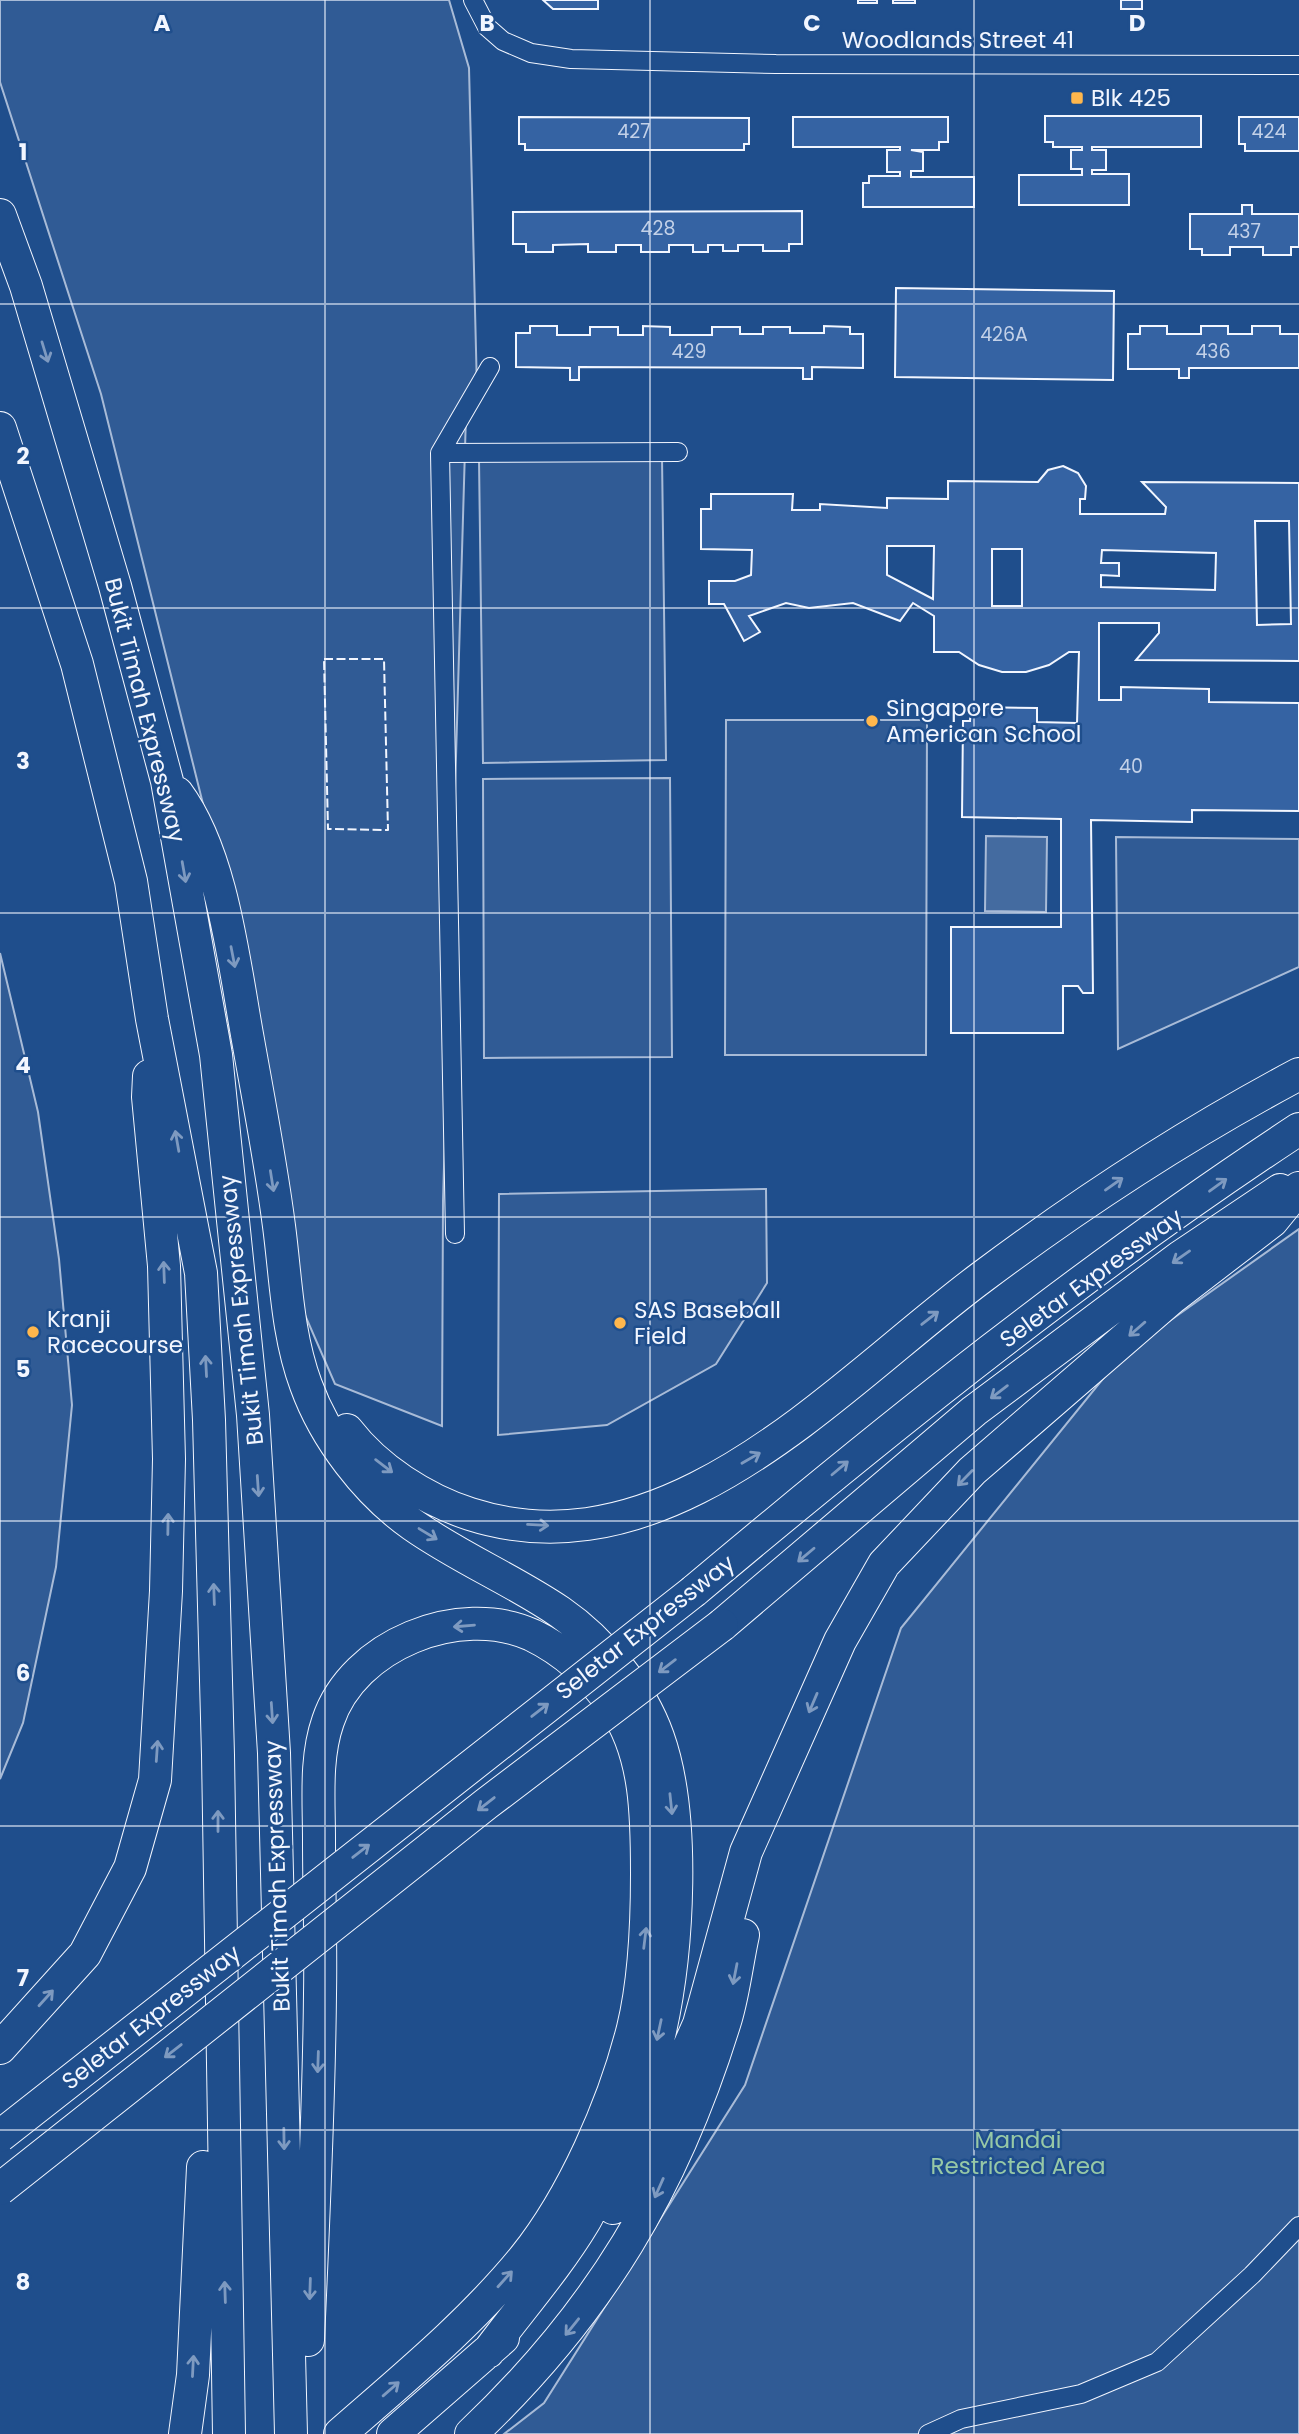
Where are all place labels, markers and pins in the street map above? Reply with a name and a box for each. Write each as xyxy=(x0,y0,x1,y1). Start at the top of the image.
place label: Blk 425 xyxy=(1091,82,1171,114)
marker: Blk 425 xyxy=(1069,90,1085,106)
place label: Singapore American School xyxy=(886,692,1081,750)
marker: Singapore American School xyxy=(864,713,880,729)
place label: SAS Baseball Field xyxy=(634,1294,781,1352)
place label: Kranji Racecourse xyxy=(47,1303,183,1361)
marker: SAS Baseball Field xyxy=(612,1315,628,1331)
marker: Kranji Racecourse xyxy=(25,1324,41,1340)

